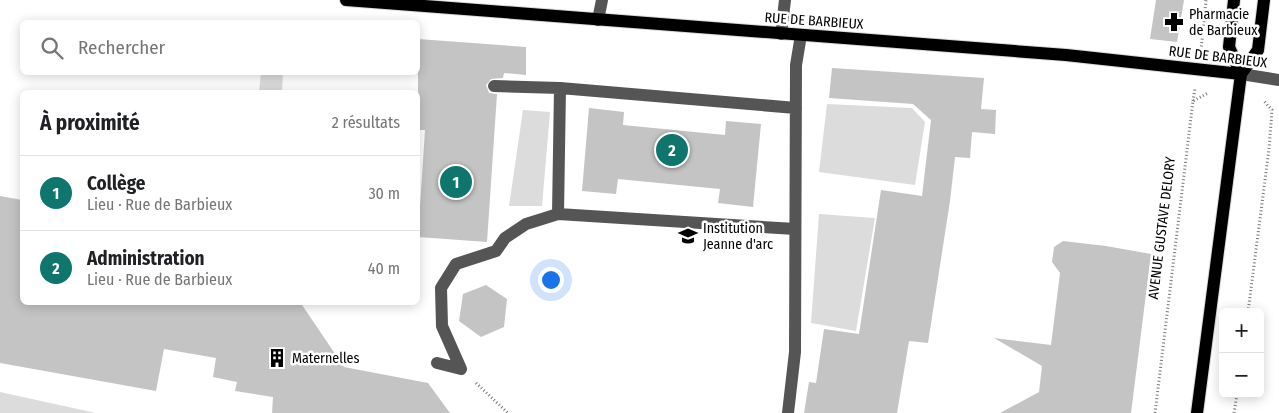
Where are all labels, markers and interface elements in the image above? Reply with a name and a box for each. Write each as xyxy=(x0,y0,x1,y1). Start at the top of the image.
place label: Pharmacie de Barbieux xyxy=(1189,6,1258,39)
street label: RUE DE BARBIEUX xyxy=(764,9,864,33)
pharmacy icon: Pharmacie de Barbieux xyxy=(1163,11,1185,33)
search box xyxy=(20,20,420,75)
icon: search xyxy=(38,34,66,62)
text: Rechercher xyxy=(78,36,165,59)
street label: RUE DE BARBIEUX xyxy=(1168,43,1268,71)
text: À proximité xyxy=(40,110,140,136)
text: 2 résultats xyxy=(332,113,400,132)
pin: 2 xyxy=(656,131,688,169)
street label: AVENUE GUSTAVE DELORY xyxy=(1145,156,1179,300)
pin: 1 xyxy=(440,163,472,201)
text: Collège xyxy=(87,172,145,195)
text: 1 xyxy=(53,184,59,203)
text: 30 m xyxy=(368,184,400,203)
text: Lieu · Rue de Barbieux xyxy=(87,195,232,214)
place label: Institution Jeanne d'arc xyxy=(703,220,773,253)
school or university icon: Institution Jeanne d'arc xyxy=(677,225,699,247)
text: Administration xyxy=(87,247,205,270)
text: 2 xyxy=(52,259,60,278)
text: 40 m xyxy=(368,259,400,278)
your location xyxy=(538,267,564,293)
text: Lieu · Rue de Barbieux xyxy=(87,270,232,289)
map controls xyxy=(1219,308,1264,398)
button: + xyxy=(1219,308,1264,353)
building icon: Maternelles xyxy=(266,347,288,369)
place label: Maternelles xyxy=(292,350,360,367)
button: − xyxy=(1219,353,1264,398)

